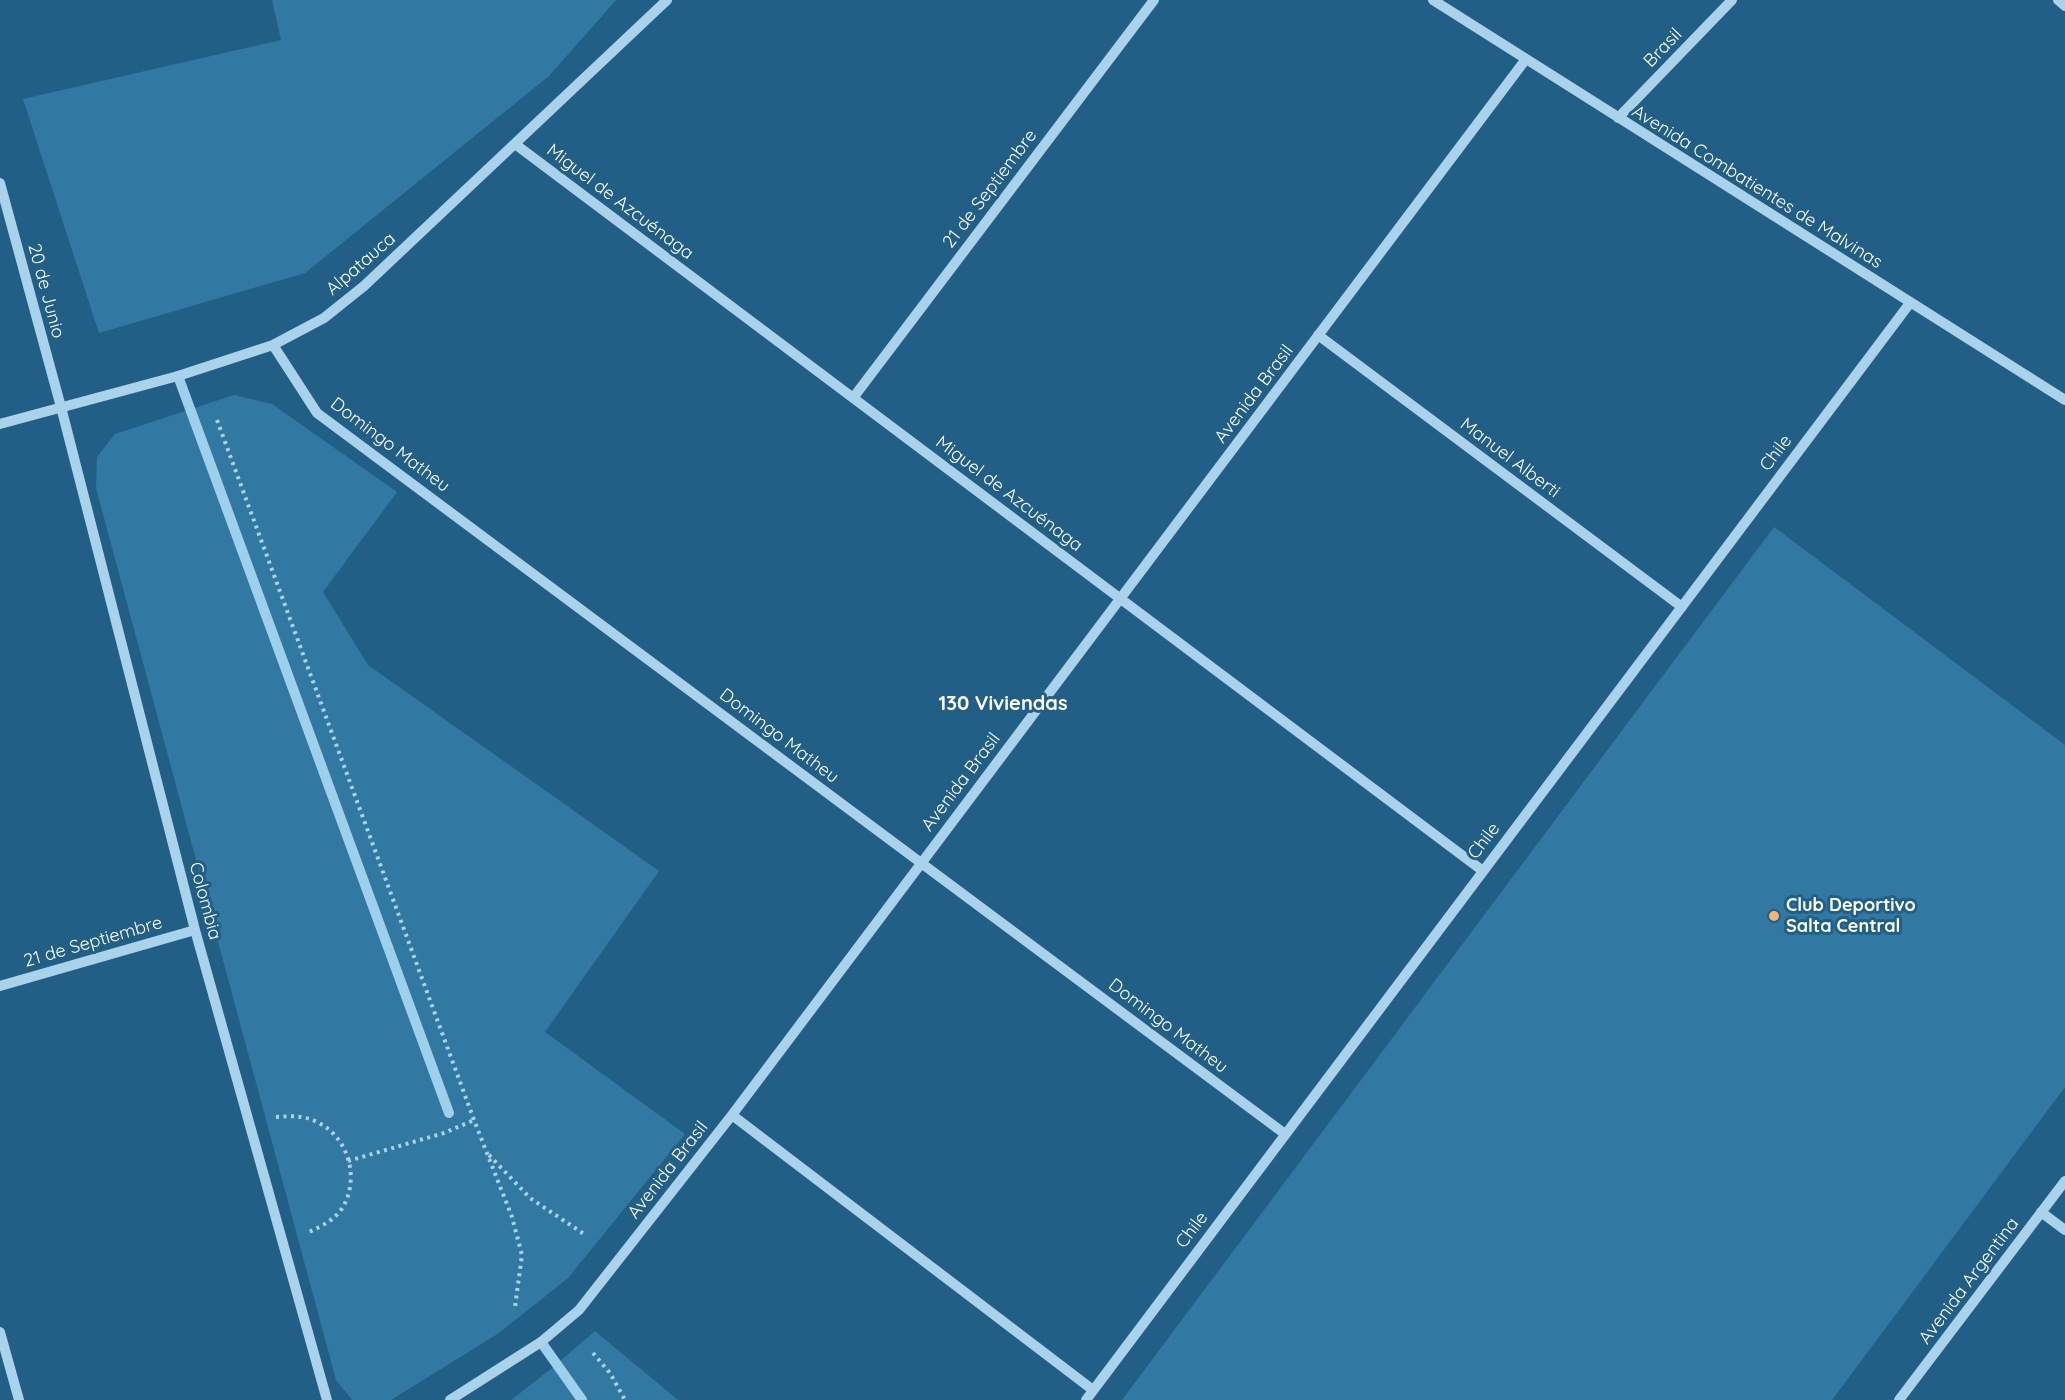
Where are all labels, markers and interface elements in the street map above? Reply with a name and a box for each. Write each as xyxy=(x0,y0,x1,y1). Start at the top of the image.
street label: Brasil xyxy=(1639,24,1687,72)
street label: Avenida Combatientes de Malvinas xyxy=(1628,101,1886,273)
street label: 21 de Septiembre xyxy=(938,125,1042,253)
street label: Miguel de Azcuénaga xyxy=(542,140,698,264)
street label: Alpatauca xyxy=(322,228,400,300)
street label: 20 de Junio xyxy=(23,241,69,341)
street label: Avenida Brasil xyxy=(1210,341,1298,447)
street label: Domingo Matheu xyxy=(326,393,454,497)
street label: Manuel Alberti xyxy=(1456,413,1564,503)
street label: Chile xyxy=(1755,431,1797,475)
street label: Miguel de Azcuénaga xyxy=(931,432,1087,556)
street label: Domingo Matheu xyxy=(715,684,843,788)
district label: 130 Viviendas xyxy=(938,692,1068,716)
street label: Avenida Brasil xyxy=(917,729,1005,835)
street label: Chile xyxy=(1463,819,1505,863)
street label: Colombia xyxy=(184,860,226,942)
place label: Club Deportivo Salta Central xyxy=(1786,895,1916,938)
marker: Club Deportivo Salta Central xyxy=(1767,909,1781,923)
street label: 21 de Septiembre xyxy=(21,912,165,972)
street label: Domingo Matheu xyxy=(1104,974,1232,1078)
street label: Avenida Brasil xyxy=(623,1117,713,1223)
street label: Chile xyxy=(1171,1208,1213,1252)
street label: Avenida Argentina xyxy=(1914,1214,2024,1348)

